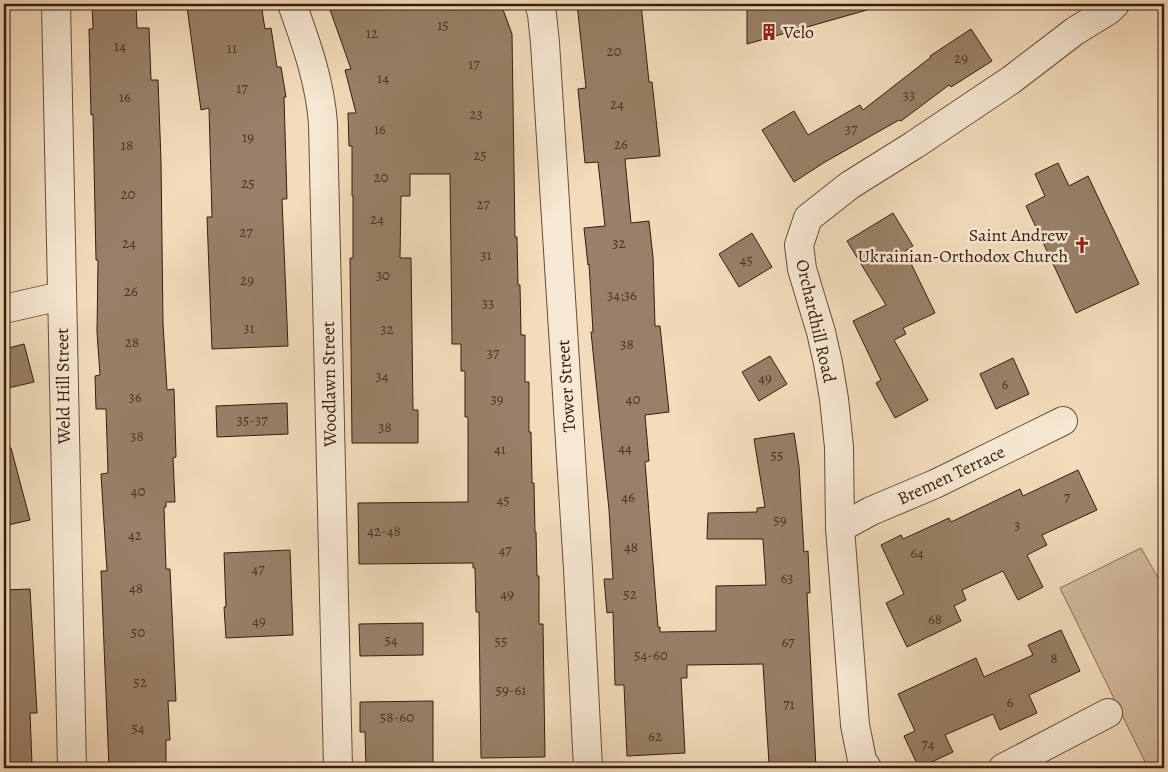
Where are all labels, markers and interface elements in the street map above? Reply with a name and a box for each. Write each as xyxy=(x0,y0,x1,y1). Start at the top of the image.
house number: 15 xyxy=(437,15,449,35)
place label: Velo xyxy=(782,20,814,44)
building icon: Velo xyxy=(759,22,779,42)
house number: 12 xyxy=(366,23,378,43)
house number: 14 xyxy=(114,36,126,56)
house number: 11 xyxy=(227,38,237,58)
house number: 20 xyxy=(606,41,622,61)
house number: 29 xyxy=(954,48,968,68)
house number: 17 xyxy=(468,54,480,74)
house number: 14 xyxy=(377,68,389,88)
house number: 17 xyxy=(236,78,248,98)
house number: 33 xyxy=(903,85,915,105)
house number: 16 xyxy=(119,87,131,107)
house number: 24 xyxy=(610,94,624,114)
house number: 23 xyxy=(469,104,483,124)
house number: 16 xyxy=(374,119,386,139)
house number: 37 xyxy=(845,119,858,139)
house number: 19 xyxy=(242,127,254,147)
house number: 26 xyxy=(614,134,628,154)
house number: 18 xyxy=(121,135,133,155)
house number: 25 xyxy=(473,145,487,165)
house number: 20 xyxy=(373,167,389,187)
house number: 25 xyxy=(241,173,255,193)
house number: 20 xyxy=(120,184,136,204)
house number: 27 xyxy=(476,194,490,214)
house number: 24 xyxy=(370,209,384,229)
house number: 27 xyxy=(239,222,253,242)
place label: Saint Andrew Ukrainian-Orthodox Church xyxy=(858,223,1068,268)
house number: 24 xyxy=(122,233,136,253)
house number: 32 xyxy=(612,233,626,253)
church icon: Saint Andrew Ukrainian-Orthodox Church xyxy=(1072,235,1092,255)
house number: 31 xyxy=(480,245,492,265)
house number: 45 xyxy=(739,250,753,270)
street label: Orchardhill Road xyxy=(790,257,842,385)
house number: 30 xyxy=(376,265,390,285)
house number: 29 xyxy=(240,270,254,290)
house number: 26 xyxy=(124,281,138,301)
house number: 34;36 xyxy=(607,285,637,305)
house number: 33 xyxy=(482,293,494,313)
house number: 31 xyxy=(243,318,255,338)
house number: 32 xyxy=(380,319,394,339)
street label: Woodlawn Street xyxy=(316,321,342,448)
street label: Weld Hill Street xyxy=(50,328,76,445)
house number: 28 xyxy=(125,332,139,352)
house number: 38 xyxy=(620,334,634,354)
street label: Tower Street xyxy=(551,339,581,433)
house number: 37 xyxy=(487,343,500,363)
house number: 34 xyxy=(375,366,389,386)
house number: 49 xyxy=(758,368,772,388)
house number: 6 xyxy=(1002,374,1009,394)
house number: 36 xyxy=(128,387,142,407)
house number: 39 xyxy=(490,389,504,409)
house number: 40 xyxy=(626,389,640,409)
house number: 35-37 xyxy=(237,410,268,430)
house number: 38 xyxy=(378,417,392,437)
house number: 38 xyxy=(130,426,144,446)
house number: 44 xyxy=(618,438,632,458)
house number: 41 xyxy=(494,439,506,459)
street label: Bremen Terrace xyxy=(893,440,1009,510)
house number: 55 xyxy=(771,445,783,465)
house number: 40 xyxy=(131,481,145,501)
house number: 46 xyxy=(621,487,635,507)
house number: 7 xyxy=(1064,487,1071,507)
house number: 45 xyxy=(496,490,510,510)
house number: 59 xyxy=(773,510,787,530)
house number: 3 xyxy=(1014,515,1020,535)
house number: 42-48 xyxy=(367,521,401,541)
house number: 42 xyxy=(128,525,142,545)
house number: 48 xyxy=(624,537,638,557)
house number: 47 xyxy=(498,540,512,560)
house number: 64 xyxy=(910,543,924,563)
house number: 47 xyxy=(251,559,265,579)
house number: 63 xyxy=(780,568,794,588)
house number: 48 xyxy=(129,578,143,598)
house number: 49 xyxy=(500,584,514,604)
house number: 52 xyxy=(623,584,637,604)
house number: 68 xyxy=(928,609,942,629)
house number: 49 xyxy=(252,611,266,631)
house number: 50 xyxy=(131,622,145,642)
house number: 54 xyxy=(384,630,398,650)
house number: 55 xyxy=(495,631,507,651)
house number: 67 xyxy=(781,632,795,652)
house number: 54-60 xyxy=(634,645,668,665)
house number: 8 xyxy=(1050,648,1058,668)
house number: 52 xyxy=(133,672,147,692)
house number: 59-61 xyxy=(495,680,527,700)
house number: 6 xyxy=(1007,692,1014,712)
house number: 71 xyxy=(783,694,795,714)
house number: 58-60 xyxy=(380,707,414,727)
house number: 54 xyxy=(131,718,145,738)
house number: 62 xyxy=(648,726,662,746)
house number: 74 xyxy=(921,734,935,754)

